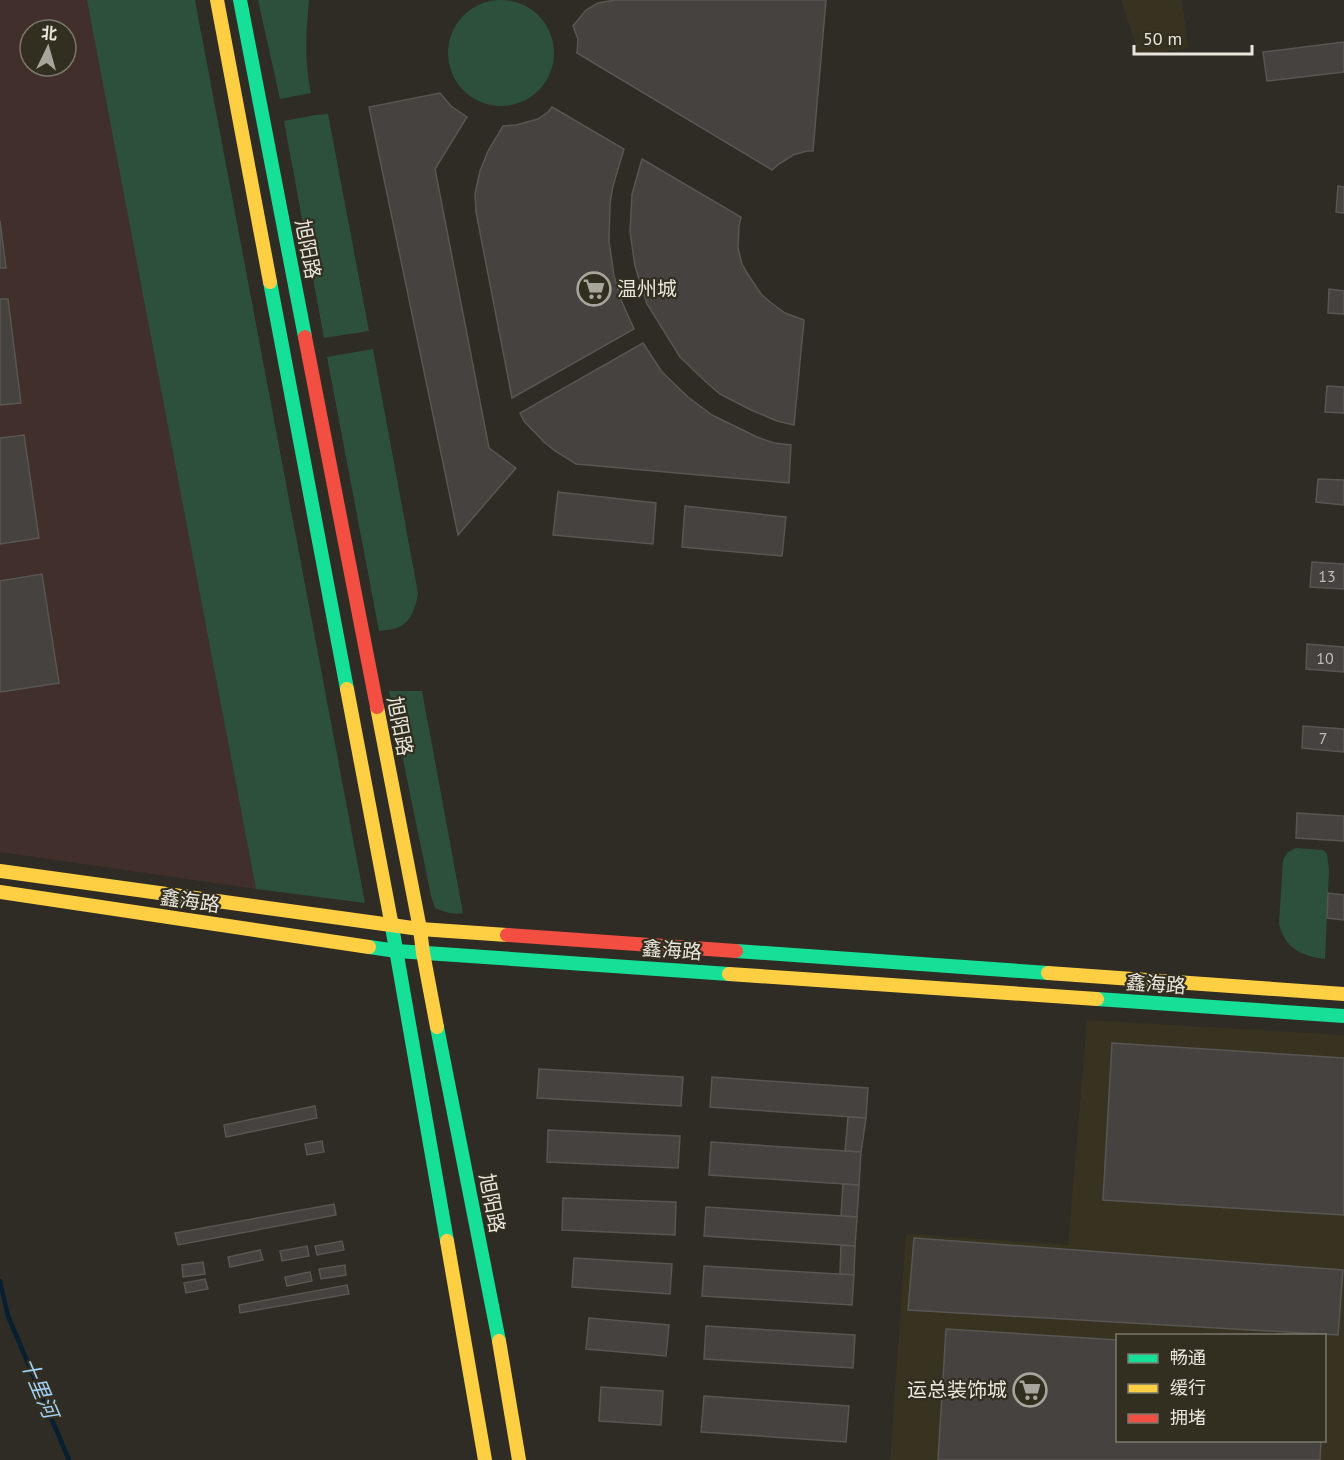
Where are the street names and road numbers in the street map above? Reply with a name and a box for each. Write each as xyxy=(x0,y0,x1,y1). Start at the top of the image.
street label: 旭阳路 xyxy=(290,217,326,281)
street label: 旭阳路 xyxy=(382,694,418,758)
street label: 鑫海路 xyxy=(158,884,222,918)
street label: 鑫海路 xyxy=(641,935,703,965)
street label: 鑫海路 xyxy=(1125,969,1187,999)
street label: 旭阳路 xyxy=(474,1171,510,1235)

